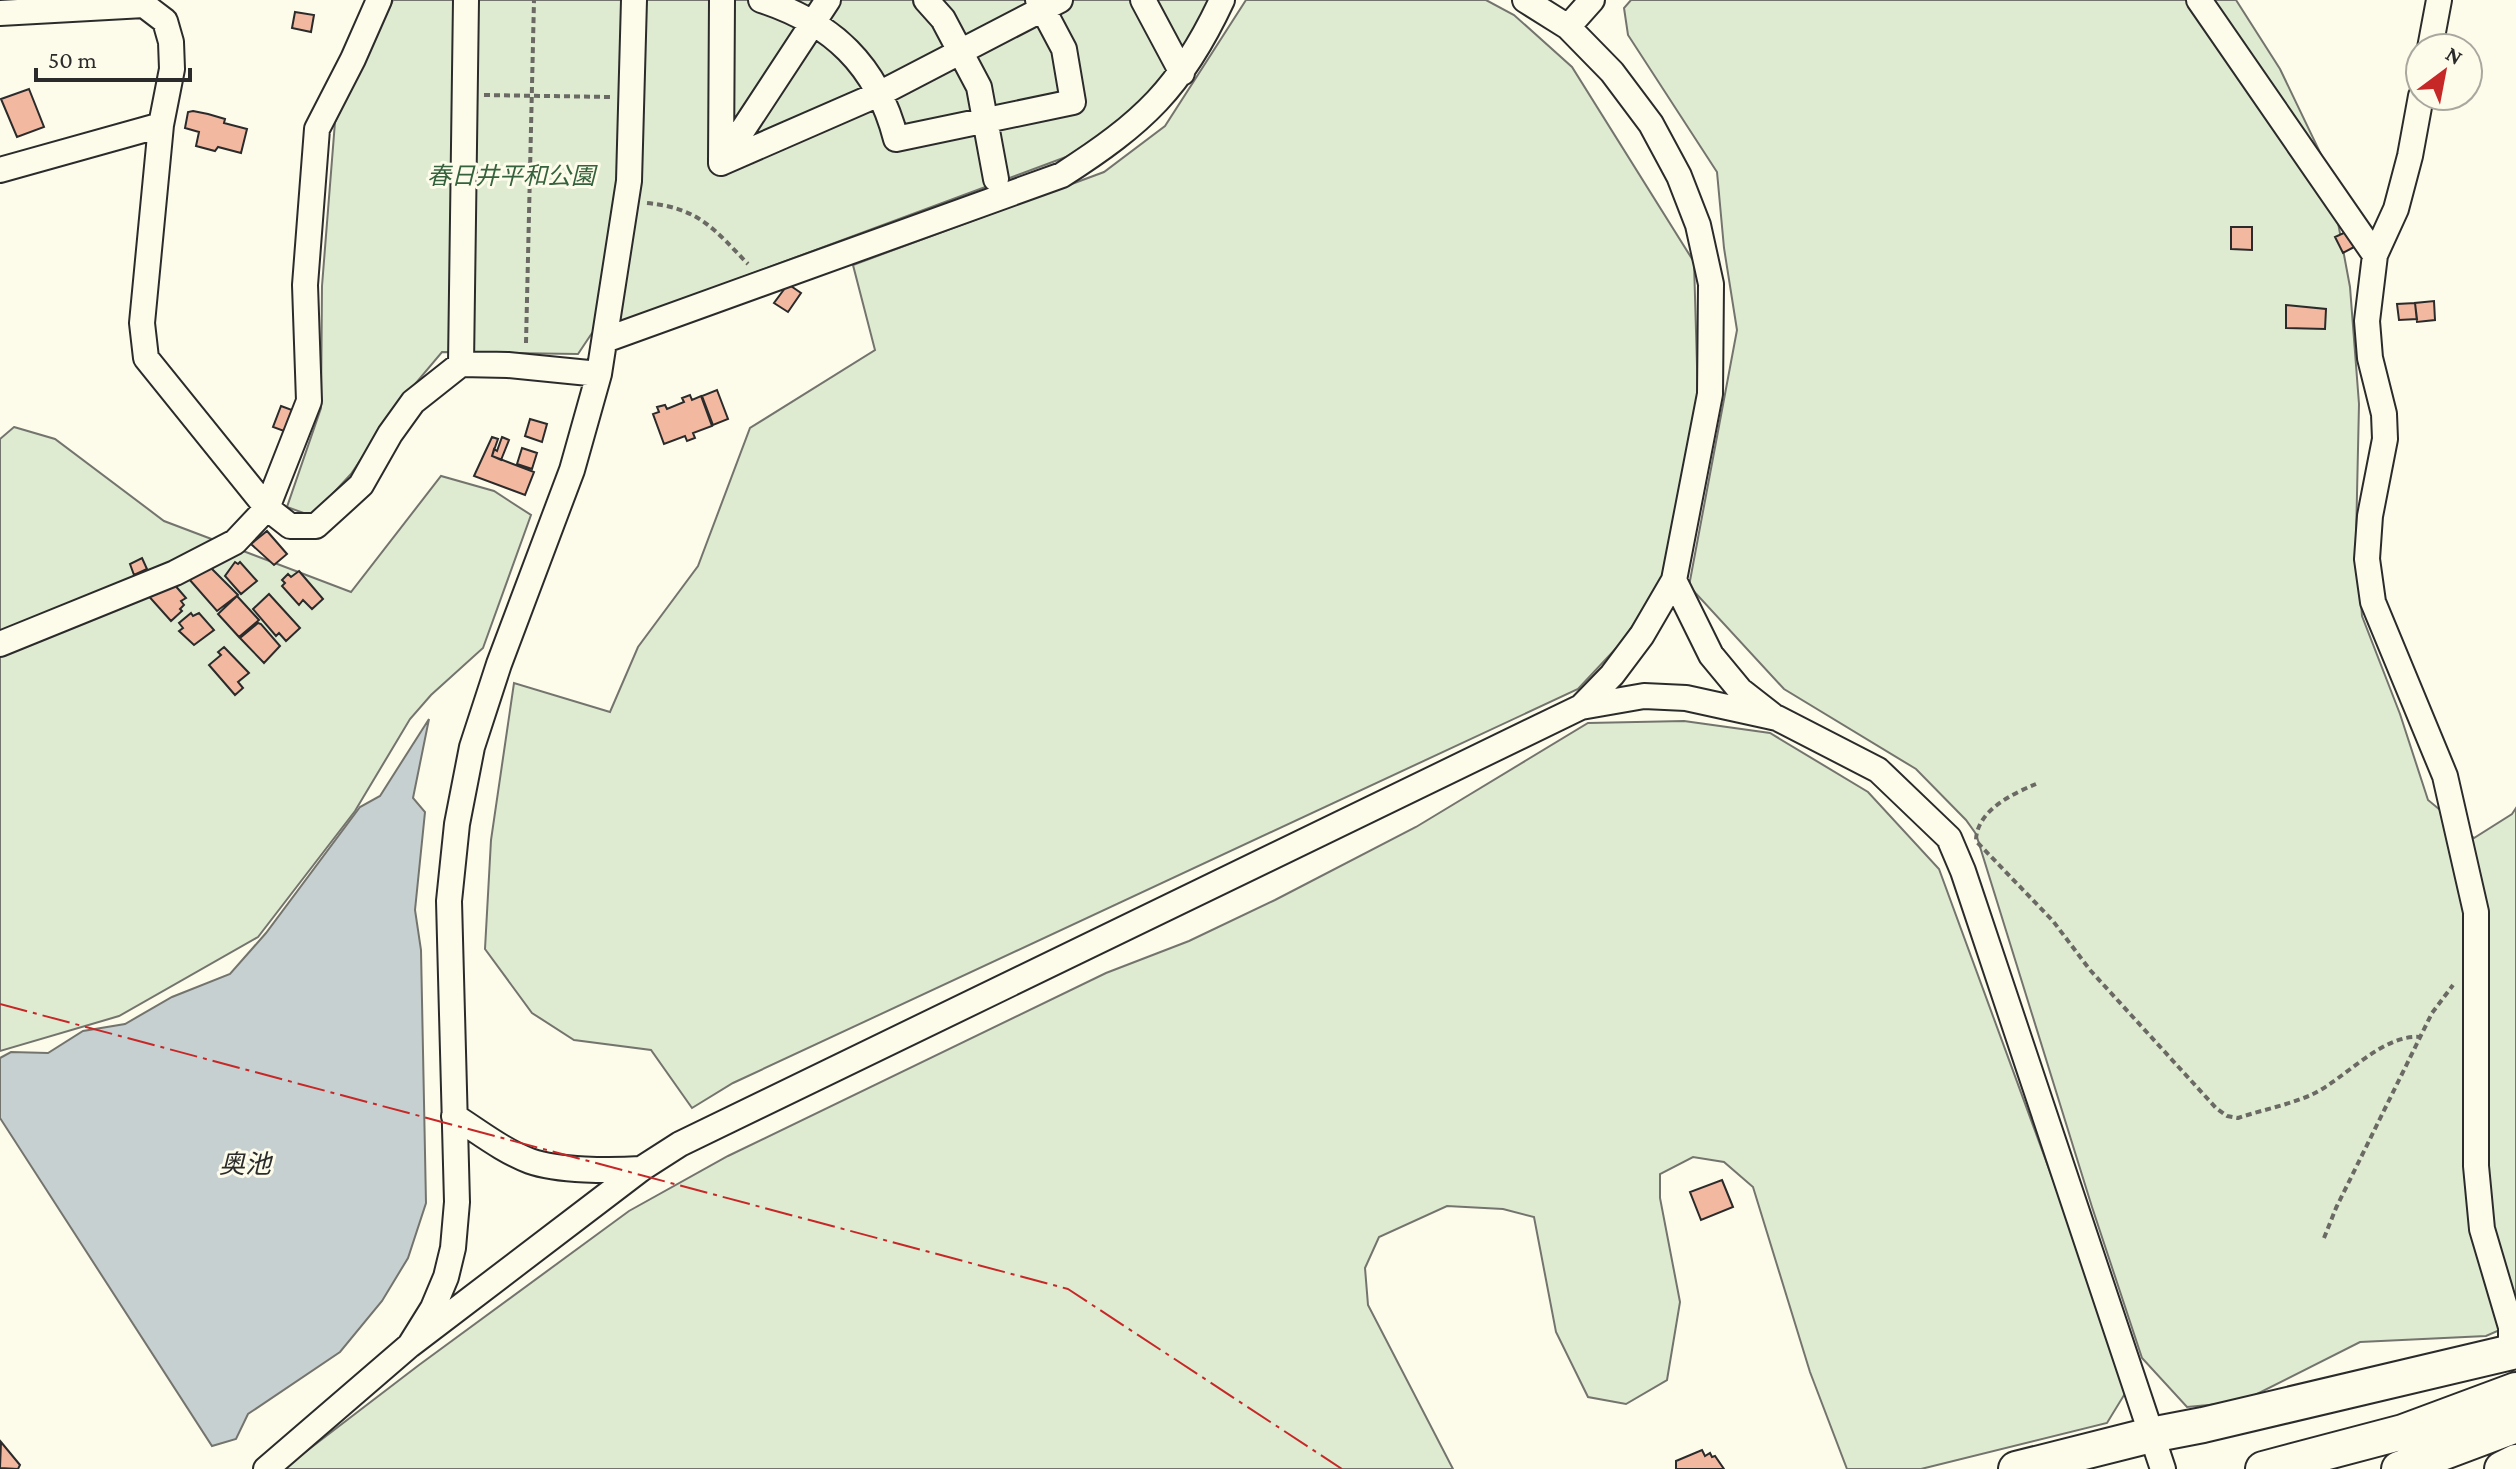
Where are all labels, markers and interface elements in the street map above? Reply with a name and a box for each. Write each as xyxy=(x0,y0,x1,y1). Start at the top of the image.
scale bar xyxy=(36,32,190,82)
north arrow xyxy=(2404,32,2484,112)
text: N xyxy=(2441,41,2467,70)
text: 50 m xyxy=(48,46,97,73)
park label: 春日井平和公園 xyxy=(427,162,598,189)
water label: 奥池 xyxy=(219,1150,274,1179)

